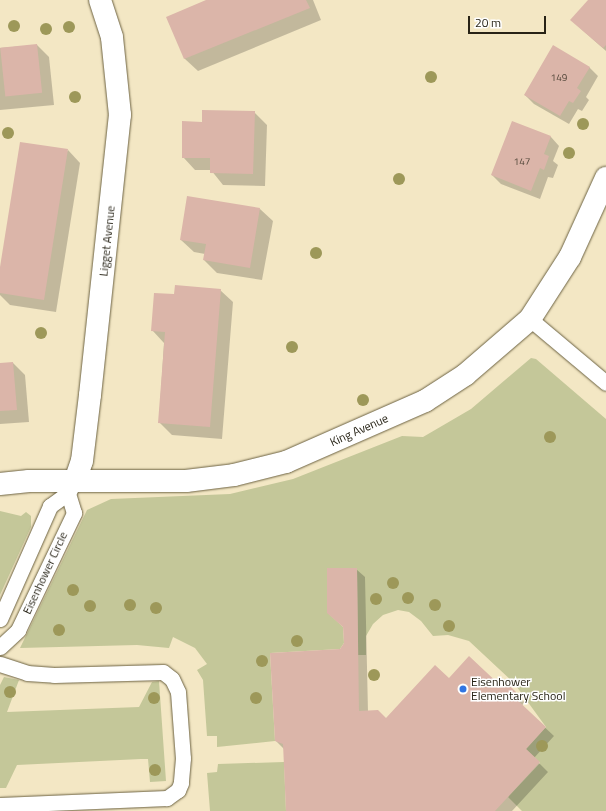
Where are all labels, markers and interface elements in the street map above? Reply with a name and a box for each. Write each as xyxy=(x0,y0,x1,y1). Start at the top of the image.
scale bar xyxy=(470,8,548,34)
text: 20 m xyxy=(475,13,501,32)
house number: 149 xyxy=(551,72,567,84)
house number: 147 xyxy=(514,156,530,168)
street label: Ligget Avenue xyxy=(96,205,118,277)
street label: King Avenue xyxy=(328,411,390,449)
street label: Eisenhower Circle xyxy=(20,530,70,616)
place label: Eisenhower Elementary School xyxy=(471,675,565,703)
marker: Eisenhower Elementary School xyxy=(458,684,468,694)

